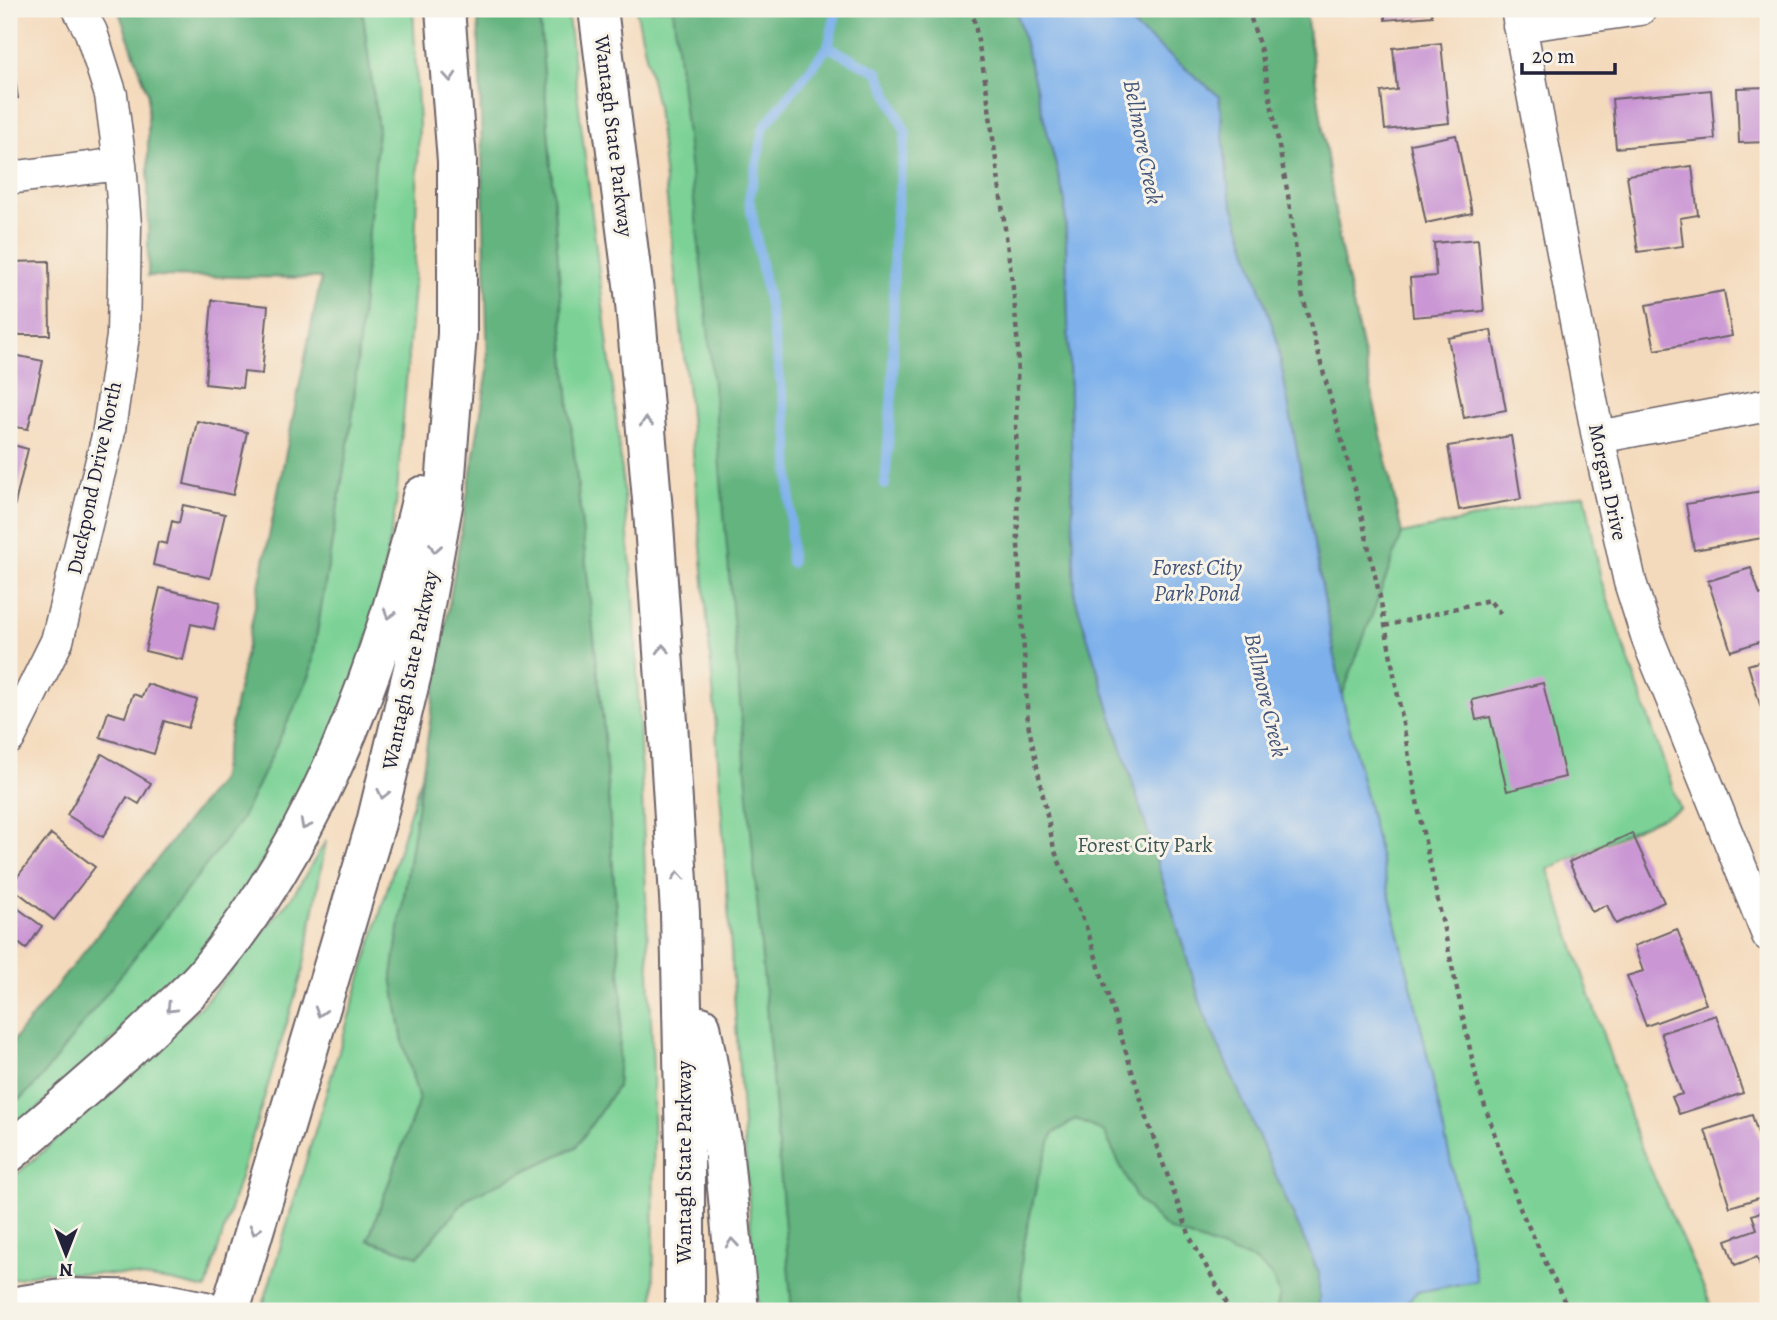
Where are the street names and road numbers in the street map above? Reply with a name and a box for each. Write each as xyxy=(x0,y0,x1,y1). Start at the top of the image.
street label: Wantagh State Parkway xyxy=(588,33,640,239)
street label: Duckpond Drive North xyxy=(60,379,128,577)
street label: Morgan Drive xyxy=(1582,421,1634,543)
street label: Wantagh State Parkway xyxy=(375,567,445,773)
street label: Wantagh State Parkway xyxy=(670,1060,698,1264)

